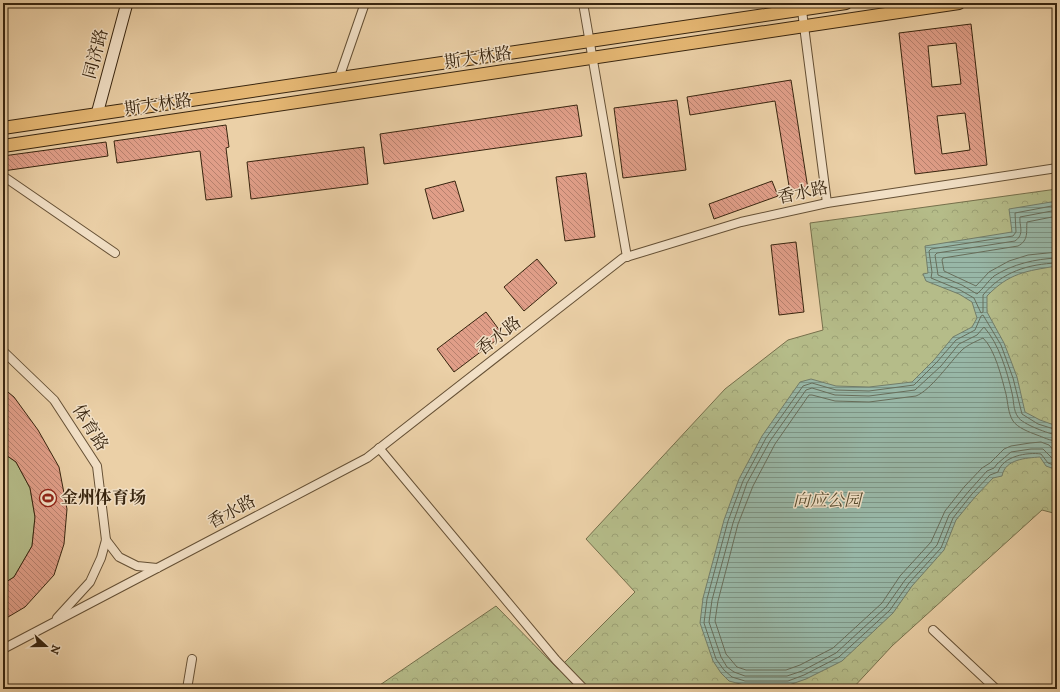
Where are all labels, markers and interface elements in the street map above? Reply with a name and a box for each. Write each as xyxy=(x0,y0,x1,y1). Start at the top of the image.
street label: 同济路 xyxy=(79,27,113,81)
street label: 斯大林路 xyxy=(443,42,513,74)
street label: 斯大林路 xyxy=(123,89,193,121)
street label: 香水路 xyxy=(776,177,830,209)
street label: 香水路 xyxy=(472,312,526,360)
street label: 体育路 xyxy=(67,401,113,455)
place label: 金州体育场 xyxy=(61,487,146,509)
sports icon: 金州体育场 xyxy=(38,488,58,508)
street label: 香水路 xyxy=(204,490,260,534)
park label: 向应公园 xyxy=(793,490,864,512)
north arrow xyxy=(26,626,66,666)
text: N xyxy=(46,643,63,656)

